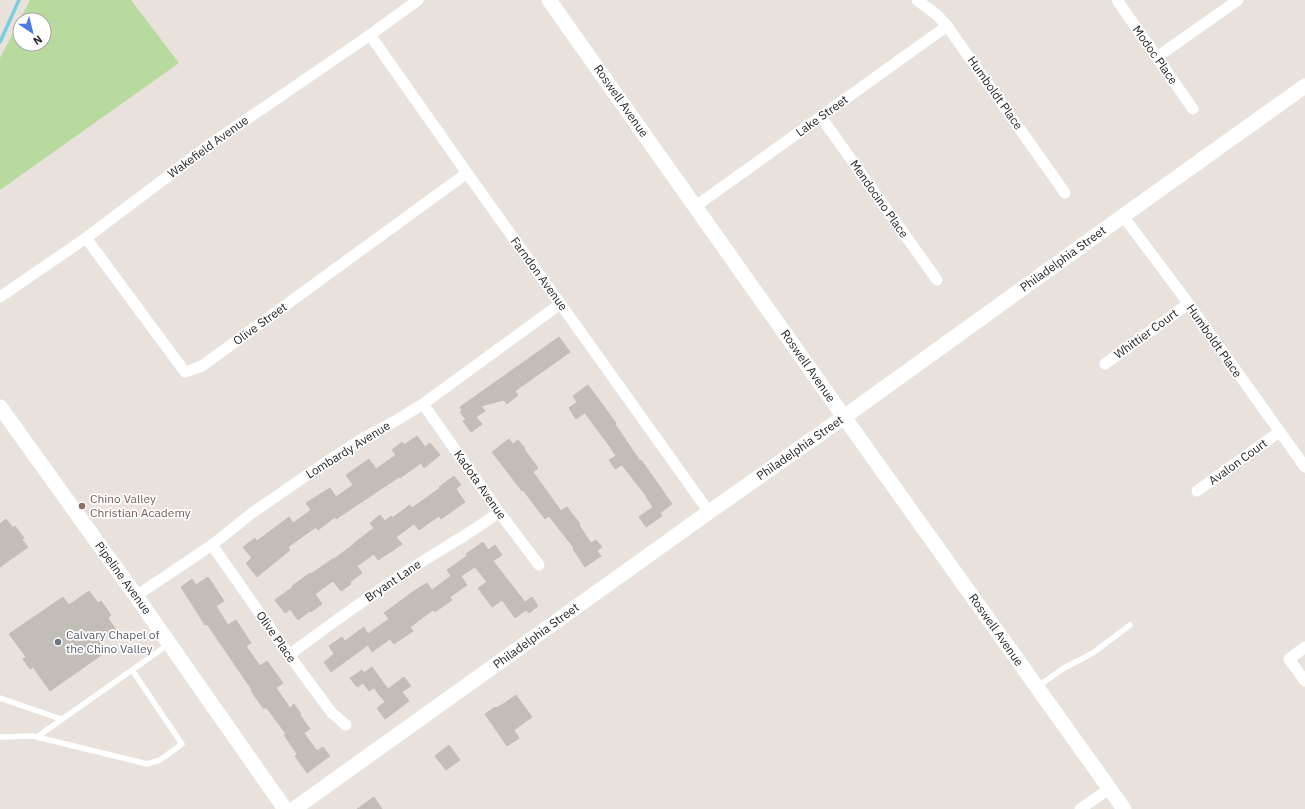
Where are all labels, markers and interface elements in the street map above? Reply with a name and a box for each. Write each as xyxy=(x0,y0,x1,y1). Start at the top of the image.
north arrow xyxy=(12,12,52,52)
street label: Modoc Place xyxy=(1130,22,1181,87)
text: N xyxy=(30,32,45,48)
street label: Humboldt Place xyxy=(965,53,1027,133)
street label: Roswell Avenue xyxy=(591,62,652,140)
street label: Lake Street xyxy=(793,92,851,140)
street label: Wakefield Avenue xyxy=(164,112,251,181)
street label: Mendocino Place xyxy=(847,157,912,241)
street label: Philadelphia Street xyxy=(1017,222,1109,295)
street label: Farndon Avenue xyxy=(508,234,571,314)
street label: Olive Street xyxy=(230,299,290,348)
street label: Humboldt Place xyxy=(1184,301,1246,381)
street label: Whittier Court xyxy=(1111,305,1181,362)
street label: Roswell Avenue xyxy=(778,327,839,405)
street label: Philadelphia Street xyxy=(753,412,846,483)
street label: Lombardy Avenue xyxy=(303,417,393,482)
street label: Avalon Court xyxy=(1205,435,1270,488)
street label: Kadota Avenue xyxy=(451,447,510,523)
place label: Chino Valley Christian Academy xyxy=(90,491,191,520)
marker: Chino Valley Christian Academy xyxy=(77,501,87,511)
street label: Pipeline Avenue xyxy=(92,538,155,617)
street label: Bryant Lane xyxy=(362,556,424,605)
street label: Roswell Avenue xyxy=(966,591,1027,669)
street label: Philadelphia Street xyxy=(490,599,582,672)
street label: Olive Place xyxy=(253,608,300,666)
place label: Calvary Chapel of the Chino Valley xyxy=(66,627,160,656)
marker: Calvary Chapel of the Chino Valley xyxy=(53,637,63,647)

